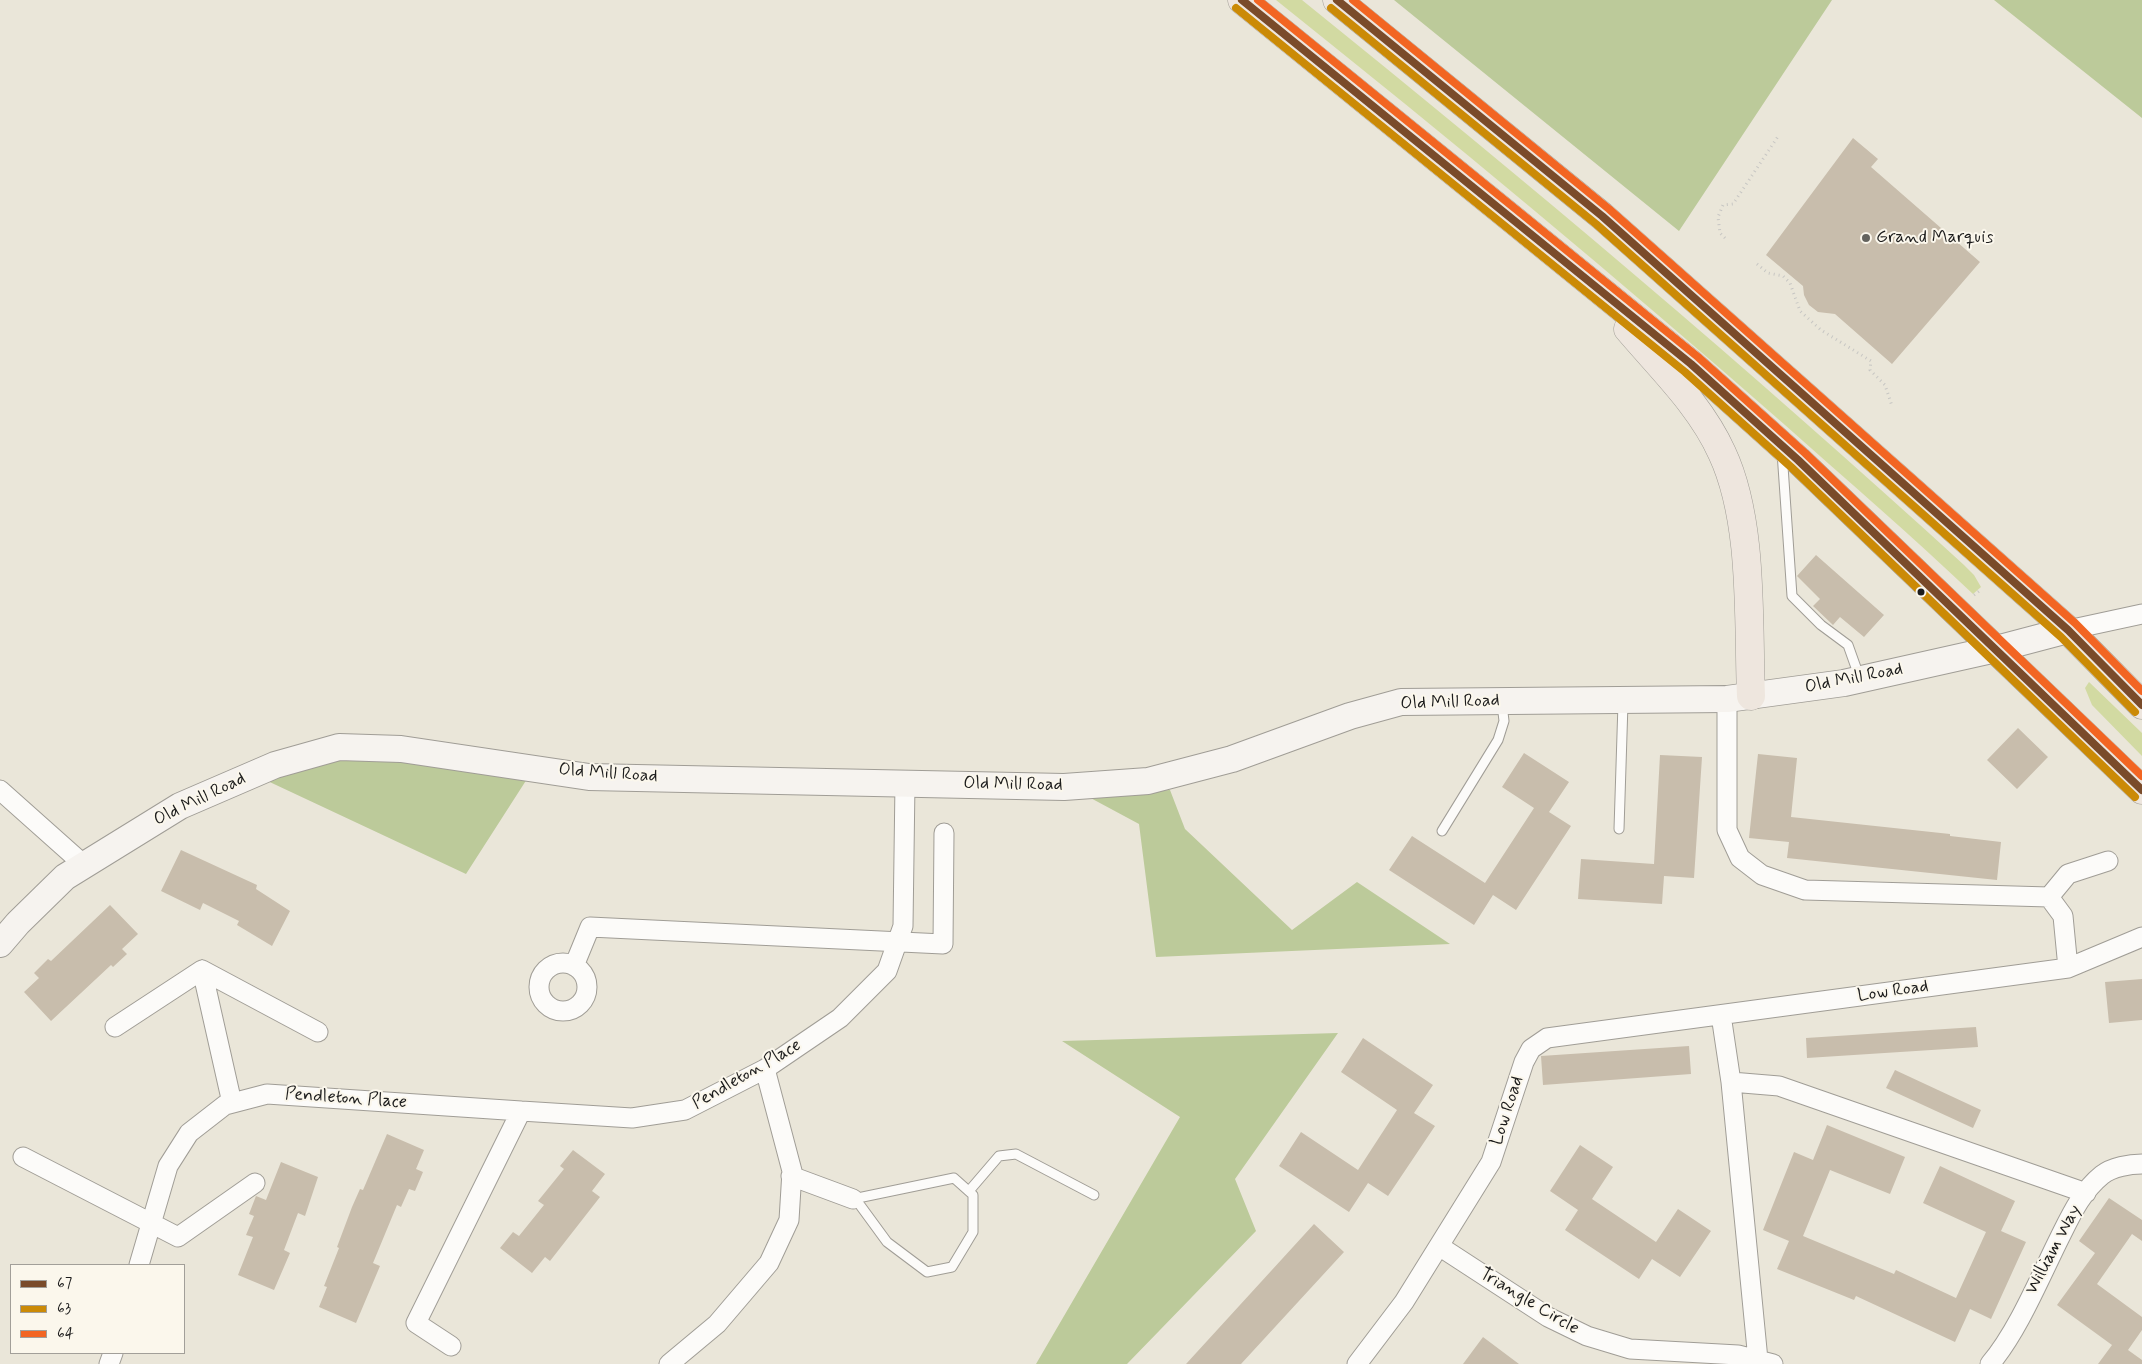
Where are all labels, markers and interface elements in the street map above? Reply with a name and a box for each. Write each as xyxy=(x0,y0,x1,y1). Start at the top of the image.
place label: Grand Marquis xyxy=(1876,227,1993,249)
marker: Grand Marquis xyxy=(1860,232,1872,244)
unlabelled marker xyxy=(1916,587,1926,597)
street label: Old Mill Road xyxy=(1803,659,1905,699)
street label: Old Mill Road xyxy=(1400,690,1500,716)
street label: Old Mill Road xyxy=(558,760,658,788)
street label: Old Mill Road xyxy=(151,769,249,831)
street label: Old Mill Road xyxy=(963,773,1063,797)
street label: Low Road xyxy=(1856,976,1930,1008)
street label: Pendleton Place xyxy=(689,1035,805,1115)
street label: Low Road xyxy=(1487,1074,1529,1148)
street label: Pendleton Place xyxy=(284,1084,408,1114)
street label: William Way xyxy=(2021,1201,2087,1299)
legend xyxy=(10,1264,185,1354)
street label: Triangle Circle xyxy=(1475,1264,1583,1340)
text: 67 xyxy=(57,1274,72,1294)
text: 63 xyxy=(57,1299,71,1319)
text: 64 xyxy=(57,1324,74,1344)

